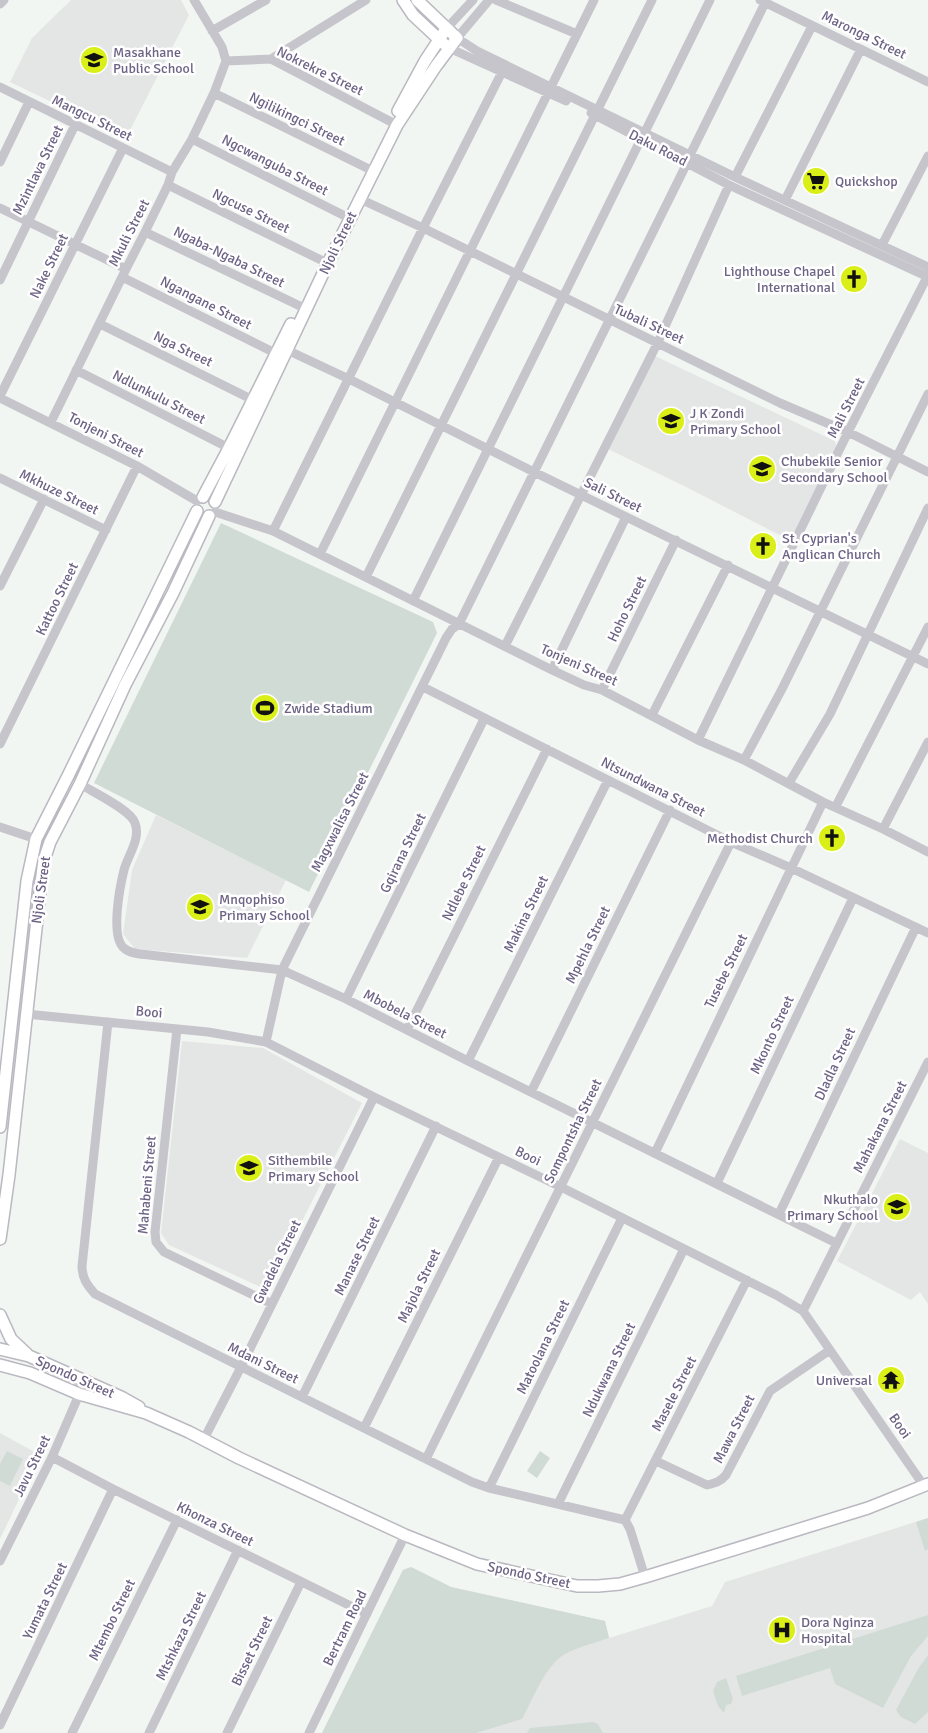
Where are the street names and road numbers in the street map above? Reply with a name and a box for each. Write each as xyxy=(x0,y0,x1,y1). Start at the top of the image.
street label: Maronga Street xyxy=(819,7,909,63)
street label: Nokrekre Street xyxy=(274,43,366,99)
street label: Ngilikingci Street xyxy=(246,88,348,150)
street label: Mangcu Street xyxy=(49,91,135,145)
street label: Mzintlava Street xyxy=(9,122,67,218)
street label: Daku Road xyxy=(626,126,690,170)
street label: Ngcwanguba Street xyxy=(219,131,331,199)
street label: Ngcuse Street xyxy=(210,185,292,237)
street label: Mkuli Street xyxy=(105,196,153,269)
street label: Njoli Street xyxy=(315,209,361,277)
street label: Ngaba-Ngaba Street xyxy=(171,223,287,291)
street label: Nake Street xyxy=(26,231,72,301)
street label: Ngangane Street xyxy=(157,273,255,333)
street label: Tubali Street xyxy=(611,300,687,348)
street label: Nga Street xyxy=(151,327,215,371)
street label: Ndlunkulu Street xyxy=(110,366,208,428)
street label: Mali Street xyxy=(823,375,869,441)
street label: Tonjeni Street xyxy=(65,409,147,461)
street label: Mkhuze Street xyxy=(17,465,102,519)
street label: Sali Street xyxy=(581,474,645,516)
street label: Kattoo Street xyxy=(32,560,82,638)
street label: Hoho Street xyxy=(604,573,650,645)
street label: Tonjeni Street xyxy=(538,640,620,690)
street label: Ntsundwana Street xyxy=(598,753,708,821)
street label: Magxwalisa Street xyxy=(307,769,373,875)
street label: Gqirana Street xyxy=(376,810,430,896)
street label: Ndlebe Street xyxy=(438,842,490,924)
street label: Njoli Street xyxy=(28,855,54,925)
street label: Makina Street xyxy=(500,873,552,955)
street label: Mpehla Street xyxy=(562,903,614,987)
street label: Tusebe Street xyxy=(701,931,751,1011)
street label: Mbobela Street xyxy=(361,986,450,1042)
street label: Mkonto Street xyxy=(746,993,798,1077)
street label: Booi xyxy=(135,1002,163,1022)
street label: Dladla Street xyxy=(811,1025,859,1103)
street label: Sompontsha Street xyxy=(540,1076,606,1186)
street label: Mahakana Street xyxy=(849,1078,911,1176)
street label: Mahabeni Street xyxy=(134,1135,160,1235)
street label: Booi xyxy=(512,1142,544,1170)
street label: Manase Street xyxy=(331,1214,383,1298)
street label: Gwadela Street xyxy=(249,1217,305,1307)
street label: Majola Street xyxy=(394,1246,444,1326)
street label: Matoolana Street xyxy=(513,1297,573,1397)
street label: Ndukwana Street xyxy=(579,1320,639,1420)
street label: Mdani Street xyxy=(225,1339,301,1388)
street label: Spondo Street xyxy=(33,1352,117,1402)
street label: Masele Street xyxy=(648,1353,700,1434)
street label: Mawa Street xyxy=(709,1392,759,1466)
street label: Booi xyxy=(885,1410,915,1442)
street label: Javu Street xyxy=(10,1432,54,1500)
street label: Khonza Street xyxy=(174,1498,256,1550)
street label: Spondo Street xyxy=(486,1558,572,1592)
street label: Yumata Street xyxy=(19,1560,71,1642)
street label: Mtembo Street xyxy=(85,1576,139,1663)
street label: Bertram Road xyxy=(319,1587,371,1669)
street label: Mtshkaza Street xyxy=(152,1589,210,1683)
street label: Bisset Street xyxy=(228,1613,276,1689)

